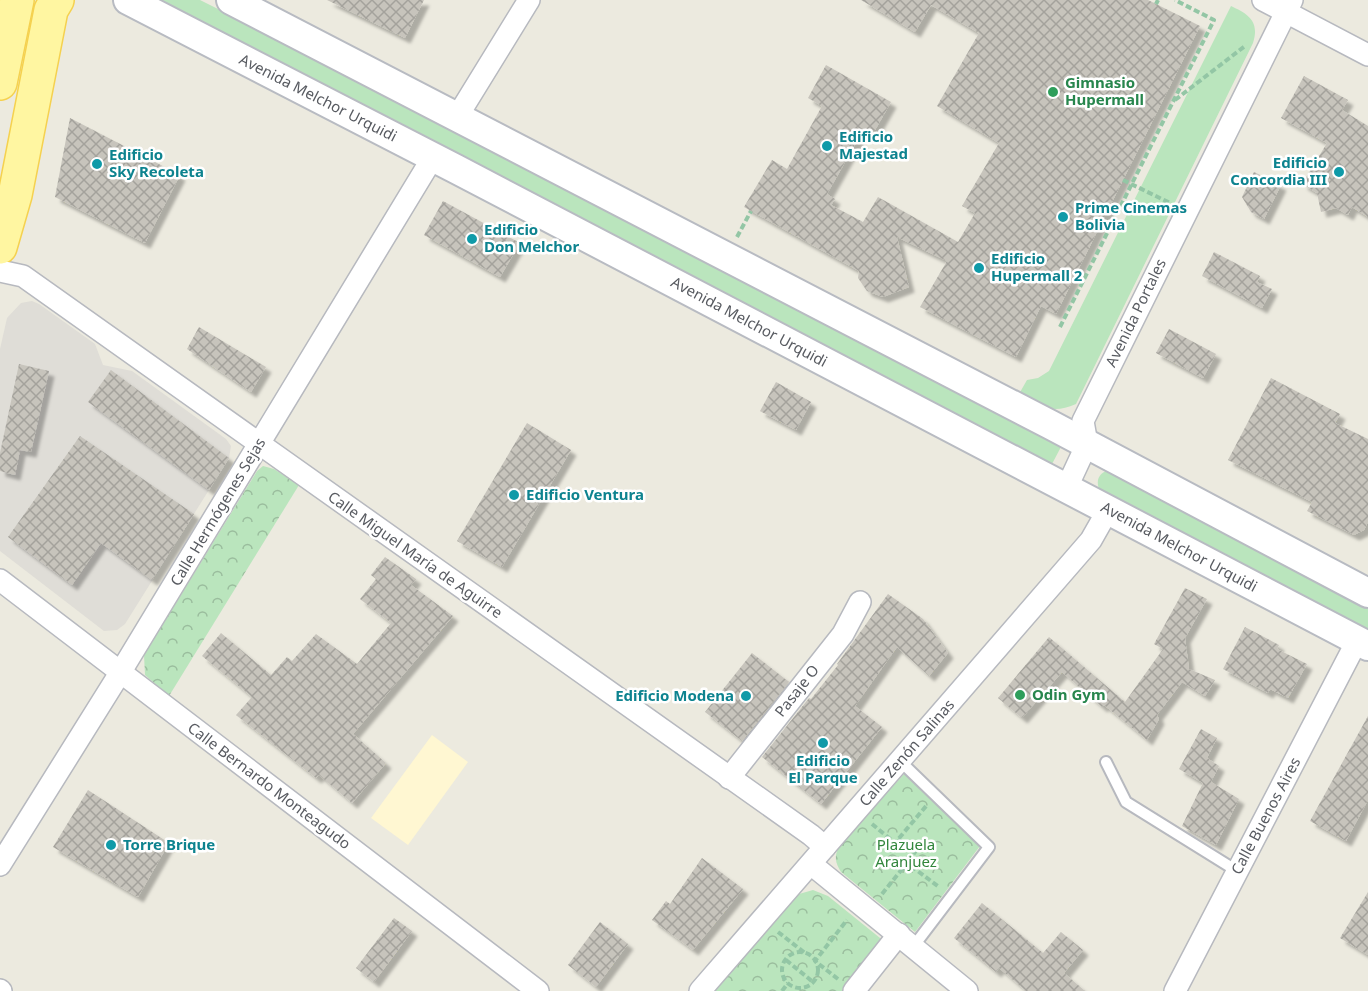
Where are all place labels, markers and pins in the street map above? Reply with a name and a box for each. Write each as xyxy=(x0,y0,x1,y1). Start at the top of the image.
place label: Gimnasio Hupermall xyxy=(1065,72,1144,109)
marker: Gimnasio Hupermall xyxy=(1046,85,1060,99)
place label: Edificio Majestad xyxy=(839,126,908,163)
marker: Edificio Majestad xyxy=(820,139,834,153)
place label: Edificio Sky Recoleta xyxy=(109,144,204,181)
place label: Edificio Concordia III xyxy=(1230,152,1327,189)
marker: Edificio Sky Recoleta xyxy=(90,157,104,171)
marker: Edificio Concordia III xyxy=(1332,165,1346,179)
place label: Prime Cinemas Bolivia xyxy=(1075,197,1187,234)
marker: Prime Cinemas Bolivia xyxy=(1056,210,1070,224)
place label: Edificio Don Melchor xyxy=(484,219,579,256)
marker: Edificio Don Melchor xyxy=(465,232,479,246)
place label: Edificio Hupermall 2 xyxy=(991,248,1083,285)
marker: Edificio Hupermall 2 xyxy=(972,261,986,275)
place label: Edificio Ventura xyxy=(526,484,644,504)
marker: Edificio Ventura xyxy=(507,488,521,502)
place label: Odin Gym xyxy=(1032,684,1106,704)
place label: Edificio Modena xyxy=(615,685,734,705)
marker: Odin Gym xyxy=(1013,688,1027,702)
marker: Edificio Modena xyxy=(739,689,753,703)
marker: Edificio El Parque xyxy=(816,736,830,750)
place label: Edificio El Parque xyxy=(788,750,858,787)
place label: Torre Brique xyxy=(123,834,215,854)
marker: Torre Brique xyxy=(104,838,118,852)

